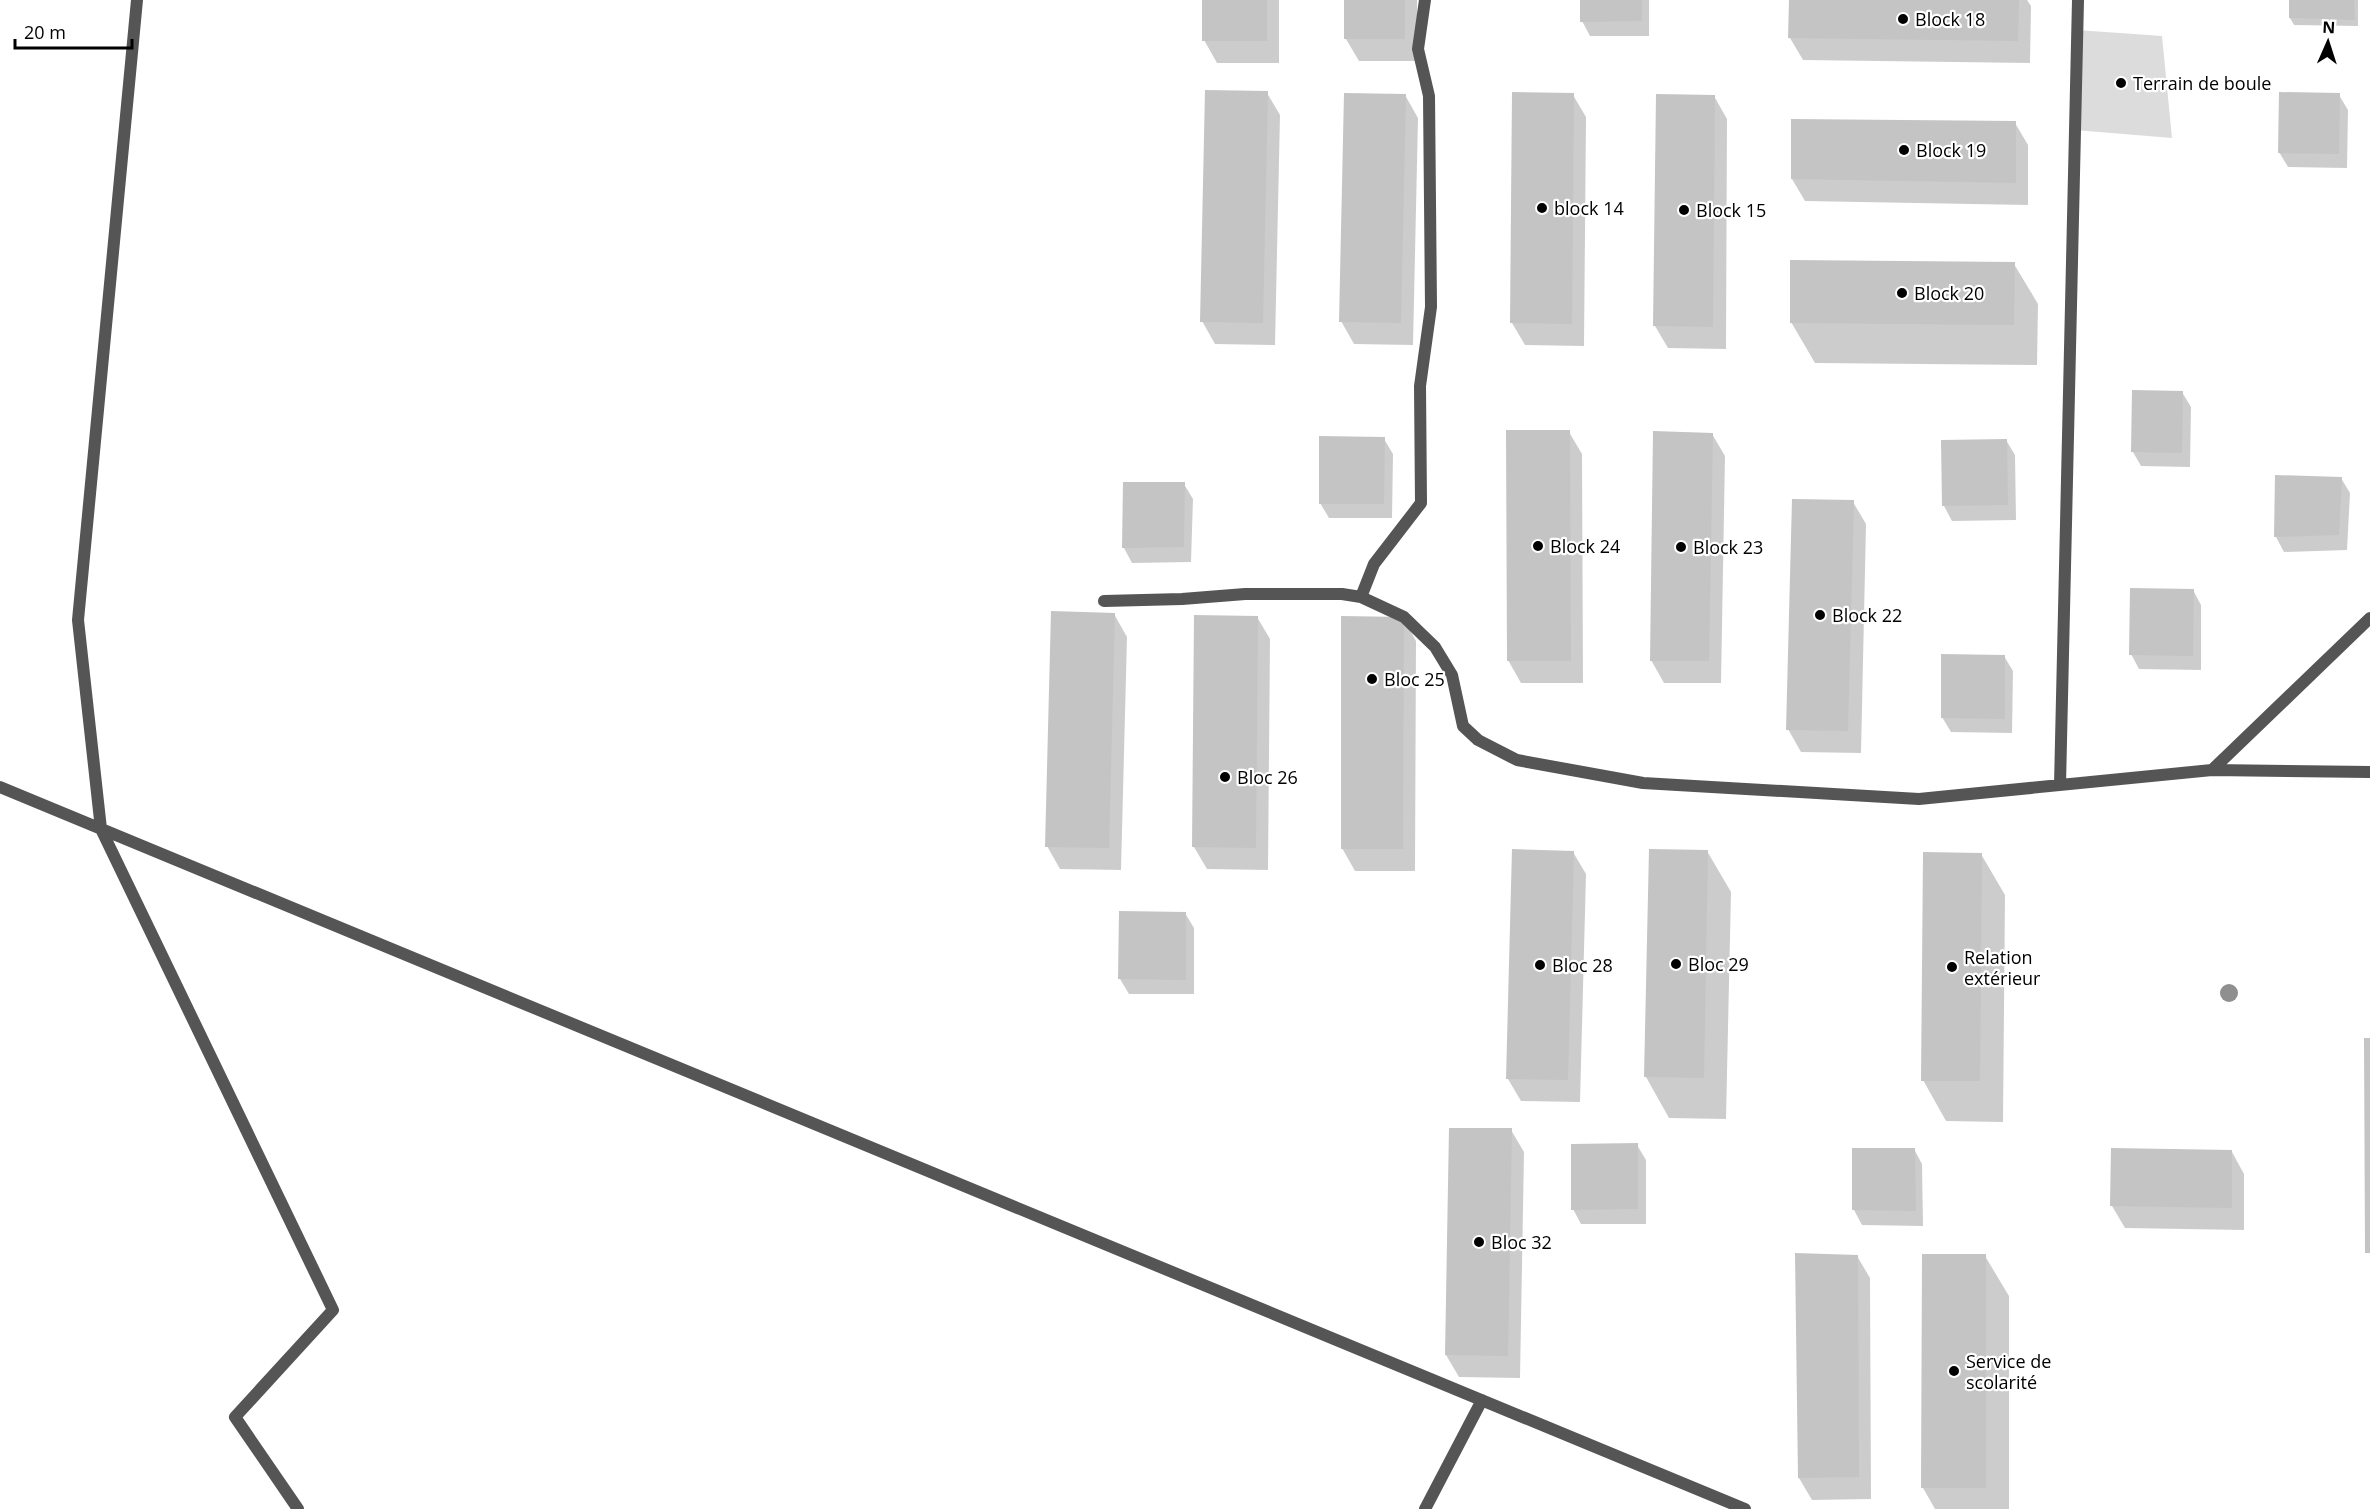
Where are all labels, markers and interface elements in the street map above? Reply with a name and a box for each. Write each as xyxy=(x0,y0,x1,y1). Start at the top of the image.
place label: Block 18 xyxy=(1915,7,1985,31)
scale bar xyxy=(15,12,132,50)
marker: Block 18 xyxy=(1896,12,1910,26)
north arrow xyxy=(2298,12,2358,72)
text: N xyxy=(2322,16,2336,38)
text: 20 m xyxy=(24,20,66,44)
place label: Terrain de boule xyxy=(2133,71,2271,95)
marker: Terrain de boule xyxy=(2114,76,2128,90)
place label: Block 19 xyxy=(1916,138,1986,162)
marker: Block 19 xyxy=(1897,143,1911,157)
place label: block 14 xyxy=(1554,196,1624,220)
place label: Block 15 xyxy=(1696,198,1766,222)
marker: block 14 xyxy=(1535,201,1549,215)
marker: Block 15 xyxy=(1677,203,1691,217)
place label: Block 20 xyxy=(1914,281,1984,305)
marker: Block 20 xyxy=(1895,286,1909,300)
place label: Block 24 xyxy=(1550,534,1620,558)
place label: Block 23 xyxy=(1693,535,1763,559)
marker: Block 24 xyxy=(1531,539,1545,553)
marker: Block 23 xyxy=(1674,540,1688,554)
place label: Block 22 xyxy=(1832,603,1902,627)
marker: Block 22 xyxy=(1813,608,1827,622)
place label: Bloc 25 xyxy=(1384,667,1445,691)
marker: Bloc 25 xyxy=(1365,672,1379,686)
place label: Bloc 26 xyxy=(1237,765,1298,789)
marker: Bloc 26 xyxy=(1218,770,1232,784)
place label: Relation extérieur xyxy=(1964,945,2041,990)
place label: Bloc 29 xyxy=(1688,952,1749,976)
place label: Bloc 28 xyxy=(1552,953,1613,977)
marker: Bloc 29 xyxy=(1669,957,1683,971)
marker: Bloc 28 xyxy=(1533,958,1547,972)
marker: Relation extérieur xyxy=(1945,960,1959,974)
place label: Bloc 32 xyxy=(1491,1230,1552,1254)
marker: Bloc 32 xyxy=(1472,1235,1486,1249)
place label: Service de scolarité xyxy=(1966,1349,2051,1394)
marker: Service de scolarité xyxy=(1947,1364,1961,1378)

